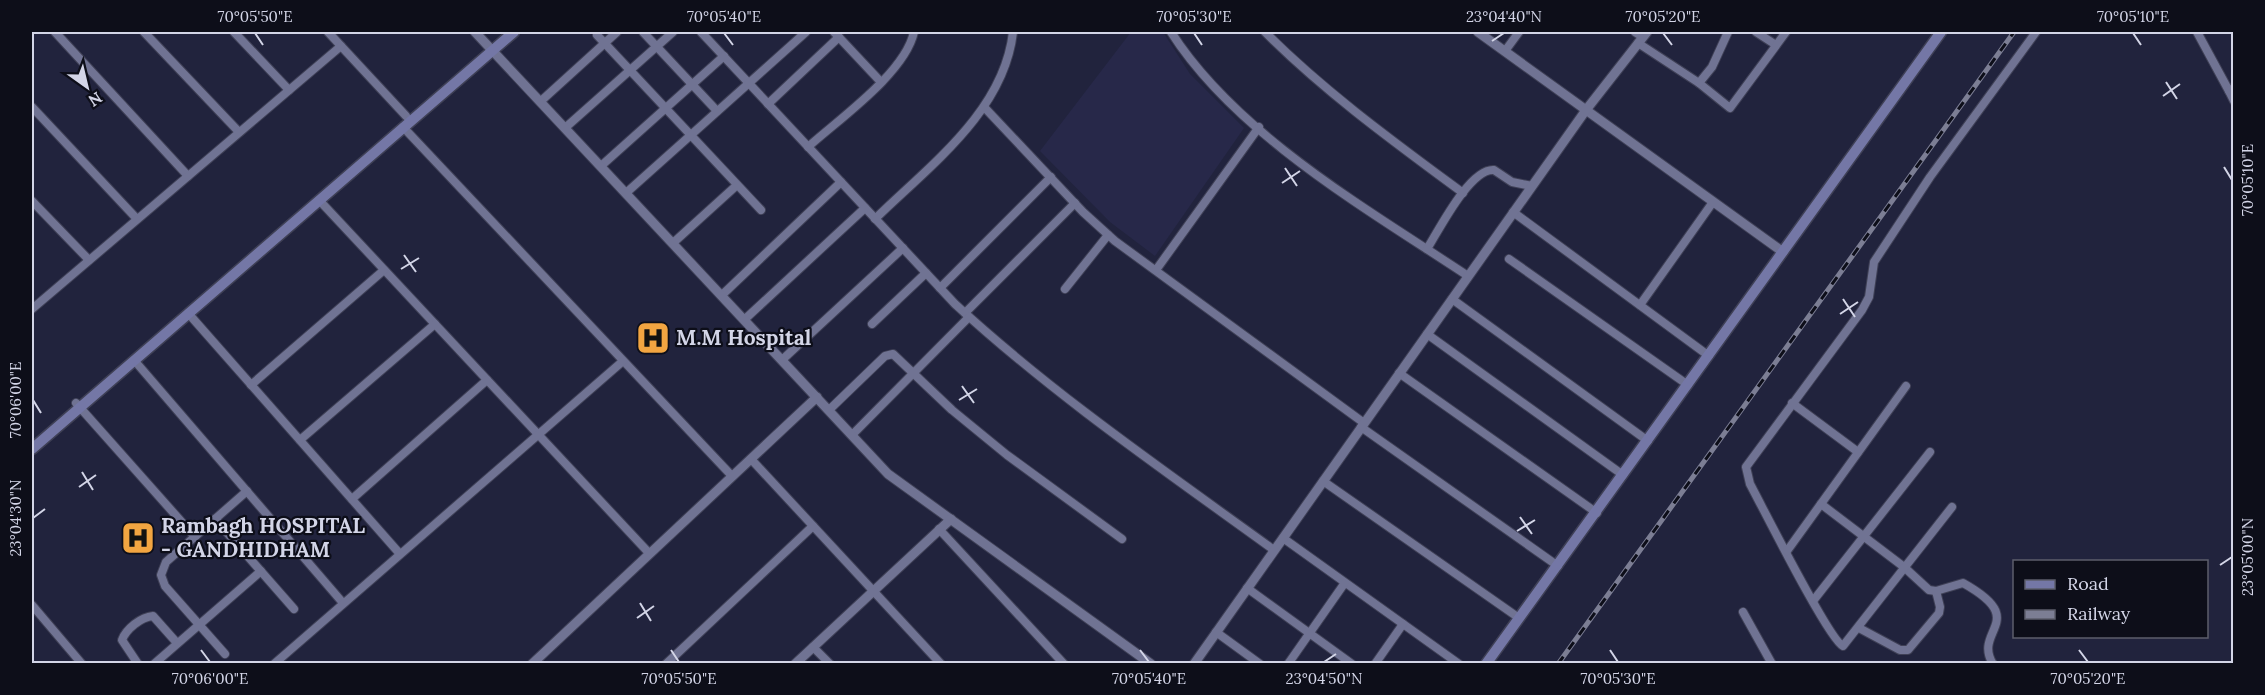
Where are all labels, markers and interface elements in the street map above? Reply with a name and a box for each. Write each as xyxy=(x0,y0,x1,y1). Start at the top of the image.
text: 70°05'50"E xyxy=(218,7,292,26)
text: 70°05'40"E xyxy=(687,7,761,26)
text: 70°05'30"E xyxy=(1156,7,1232,26)
text: 23°04'40"N xyxy=(1466,7,1542,26)
text: 70°05'20"E xyxy=(1626,7,1700,26)
text: 70°05'10"E xyxy=(2097,7,2169,26)
north arrow xyxy=(57,57,117,117)
text: N xyxy=(85,88,106,111)
text: 70°05'10"E xyxy=(2238,144,2257,216)
hospital icon: M.M Hospital xyxy=(635,320,671,356)
place label: M.M Hospital xyxy=(676,324,812,351)
text: 70°06'00"E xyxy=(6,362,25,438)
text: 23°04'30"N xyxy=(6,480,25,556)
place label: Rambagh HOSPITAL - GANDHIDHAM xyxy=(161,512,365,563)
text: 23°05'00"N xyxy=(2238,518,2257,596)
hospital icon: Rambagh HOSPITAL - GANDHIDHAM xyxy=(120,520,156,556)
legend xyxy=(2013,560,2208,638)
text: Road xyxy=(2067,572,2109,595)
text: Railway xyxy=(2067,602,2131,625)
text: 70°06'00"E xyxy=(172,669,248,688)
text: 70°05'50"E xyxy=(642,669,716,688)
text: 70°05'40"E xyxy=(1112,669,1186,688)
text: 23°04'50"N xyxy=(1286,669,1362,688)
text: 70°05'30"E xyxy=(1580,669,1656,688)
text: 70°05'20"E xyxy=(2051,669,2125,688)

